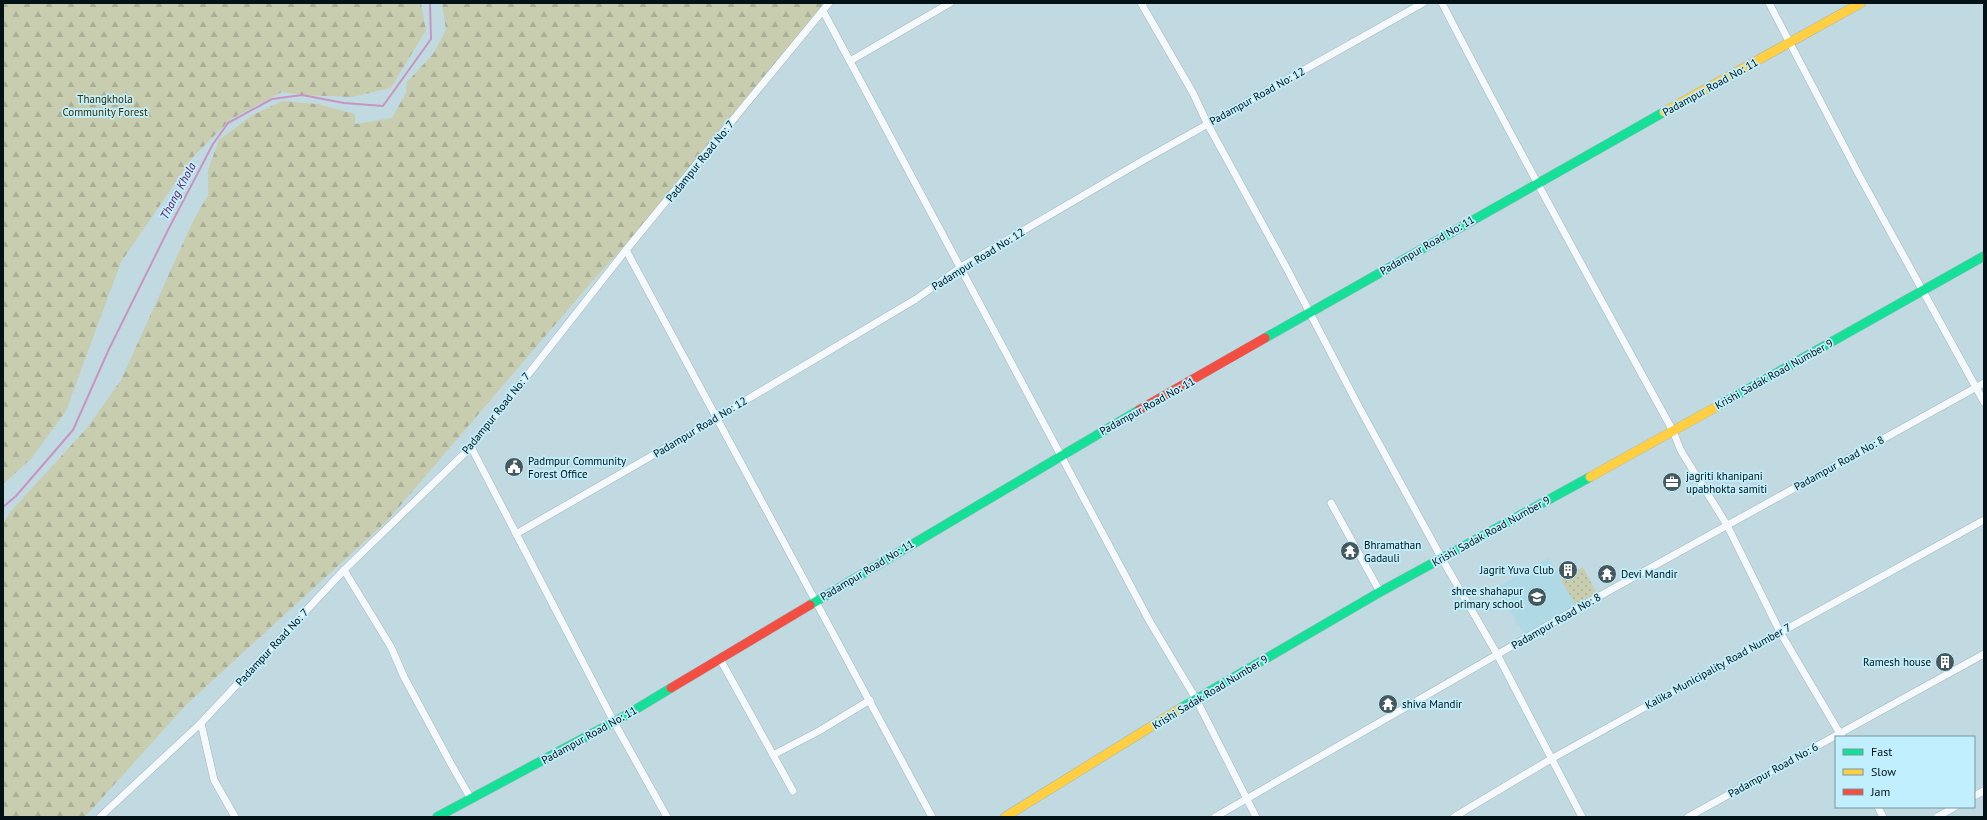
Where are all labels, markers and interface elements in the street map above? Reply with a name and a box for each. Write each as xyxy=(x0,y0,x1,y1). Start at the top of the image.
street label: Padampur Road No: 11 xyxy=(1660,55,1760,119)
street label: Padampur Road No: 12 xyxy=(1207,64,1307,128)
park label: Thangkhola Community Forest xyxy=(62,92,148,119)
street label: Padampur Road No: 7 xyxy=(663,117,737,205)
water label: Thang Khola xyxy=(156,160,199,222)
street label: Padampur Road No: 11 xyxy=(1377,212,1477,278)
street label: Padampur Road No: 12 xyxy=(929,225,1027,293)
street label: Krishi Sadak Road Number 9 xyxy=(1713,336,1835,412)
street label: Padampur Road No: 7 xyxy=(459,369,533,457)
street label: Padampur Road No: 11 xyxy=(1097,374,1197,438)
street label: Padampur Road No: 12 xyxy=(651,393,749,461)
street label: Padampur Road No: 8 xyxy=(1791,432,1887,494)
place label: Padmpur Community Forest Office xyxy=(528,454,627,481)
public building icon: Padmpur Community Forest Office xyxy=(503,456,525,478)
place label: jagriti khanipani upabhokta samiti xyxy=(1686,469,1767,496)
office icon: jagriti khanipani upabhokta samiti xyxy=(1661,471,1683,493)
street label: Krishi Sadak Road Number 9 xyxy=(1430,493,1552,569)
street label: Padampur Road No: 11 xyxy=(818,536,916,604)
place label: Bhramathan Gadauli xyxy=(1364,538,1421,565)
temple icon: Bhramathan Gadauli xyxy=(1339,540,1361,562)
building icon: Jagrit Yuva Club xyxy=(1557,559,1579,581)
place label: Jagrit Yuva Club xyxy=(1479,563,1554,577)
temple icon: Devi Mandir xyxy=(1596,563,1618,585)
place label: Devi Mandir xyxy=(1621,567,1678,581)
place label: shree shahapur primary school xyxy=(1451,584,1524,611)
school or university icon: shree shahapur primary school xyxy=(1526,586,1548,608)
street label: Padampur Road No: 8 xyxy=(1509,590,1603,652)
street label: Padampur Road No: 7 xyxy=(232,605,312,689)
street label: Kalika Municipality Road Number 7 xyxy=(1643,620,1793,712)
building icon: Ramesh house xyxy=(1934,651,1956,673)
street label: Krishi Sadak Road Number 9 xyxy=(1149,652,1271,732)
place label: Ramesh house xyxy=(1863,655,1931,669)
temple icon: shiva Mandir xyxy=(1377,693,1399,715)
place label: shiva Mandir xyxy=(1402,697,1462,711)
street label: Padampur Road No: 11 xyxy=(539,703,639,767)
legend xyxy=(1835,736,1975,808)
street label: Padampur Road No: 6 xyxy=(1725,739,1821,801)
text: Fast xyxy=(1871,744,1892,759)
text: Slow xyxy=(1871,764,1896,779)
text: Jam xyxy=(1870,784,1890,799)

